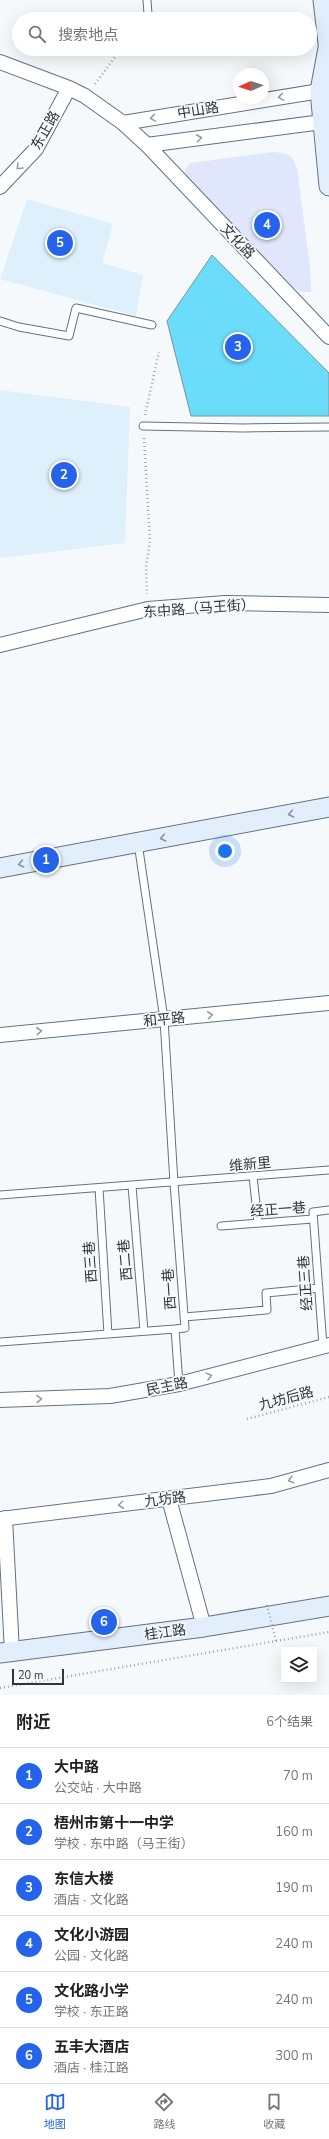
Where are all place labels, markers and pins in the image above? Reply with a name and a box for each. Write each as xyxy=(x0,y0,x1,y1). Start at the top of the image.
pin: 4 xyxy=(254,210,280,240)
pin: 5 xyxy=(47,228,73,258)
pin: 3 xyxy=(225,332,251,362)
pin: 2 xyxy=(51,460,77,490)
pin: 1 xyxy=(33,845,59,875)
pin: 6 xyxy=(91,1607,117,1637)

